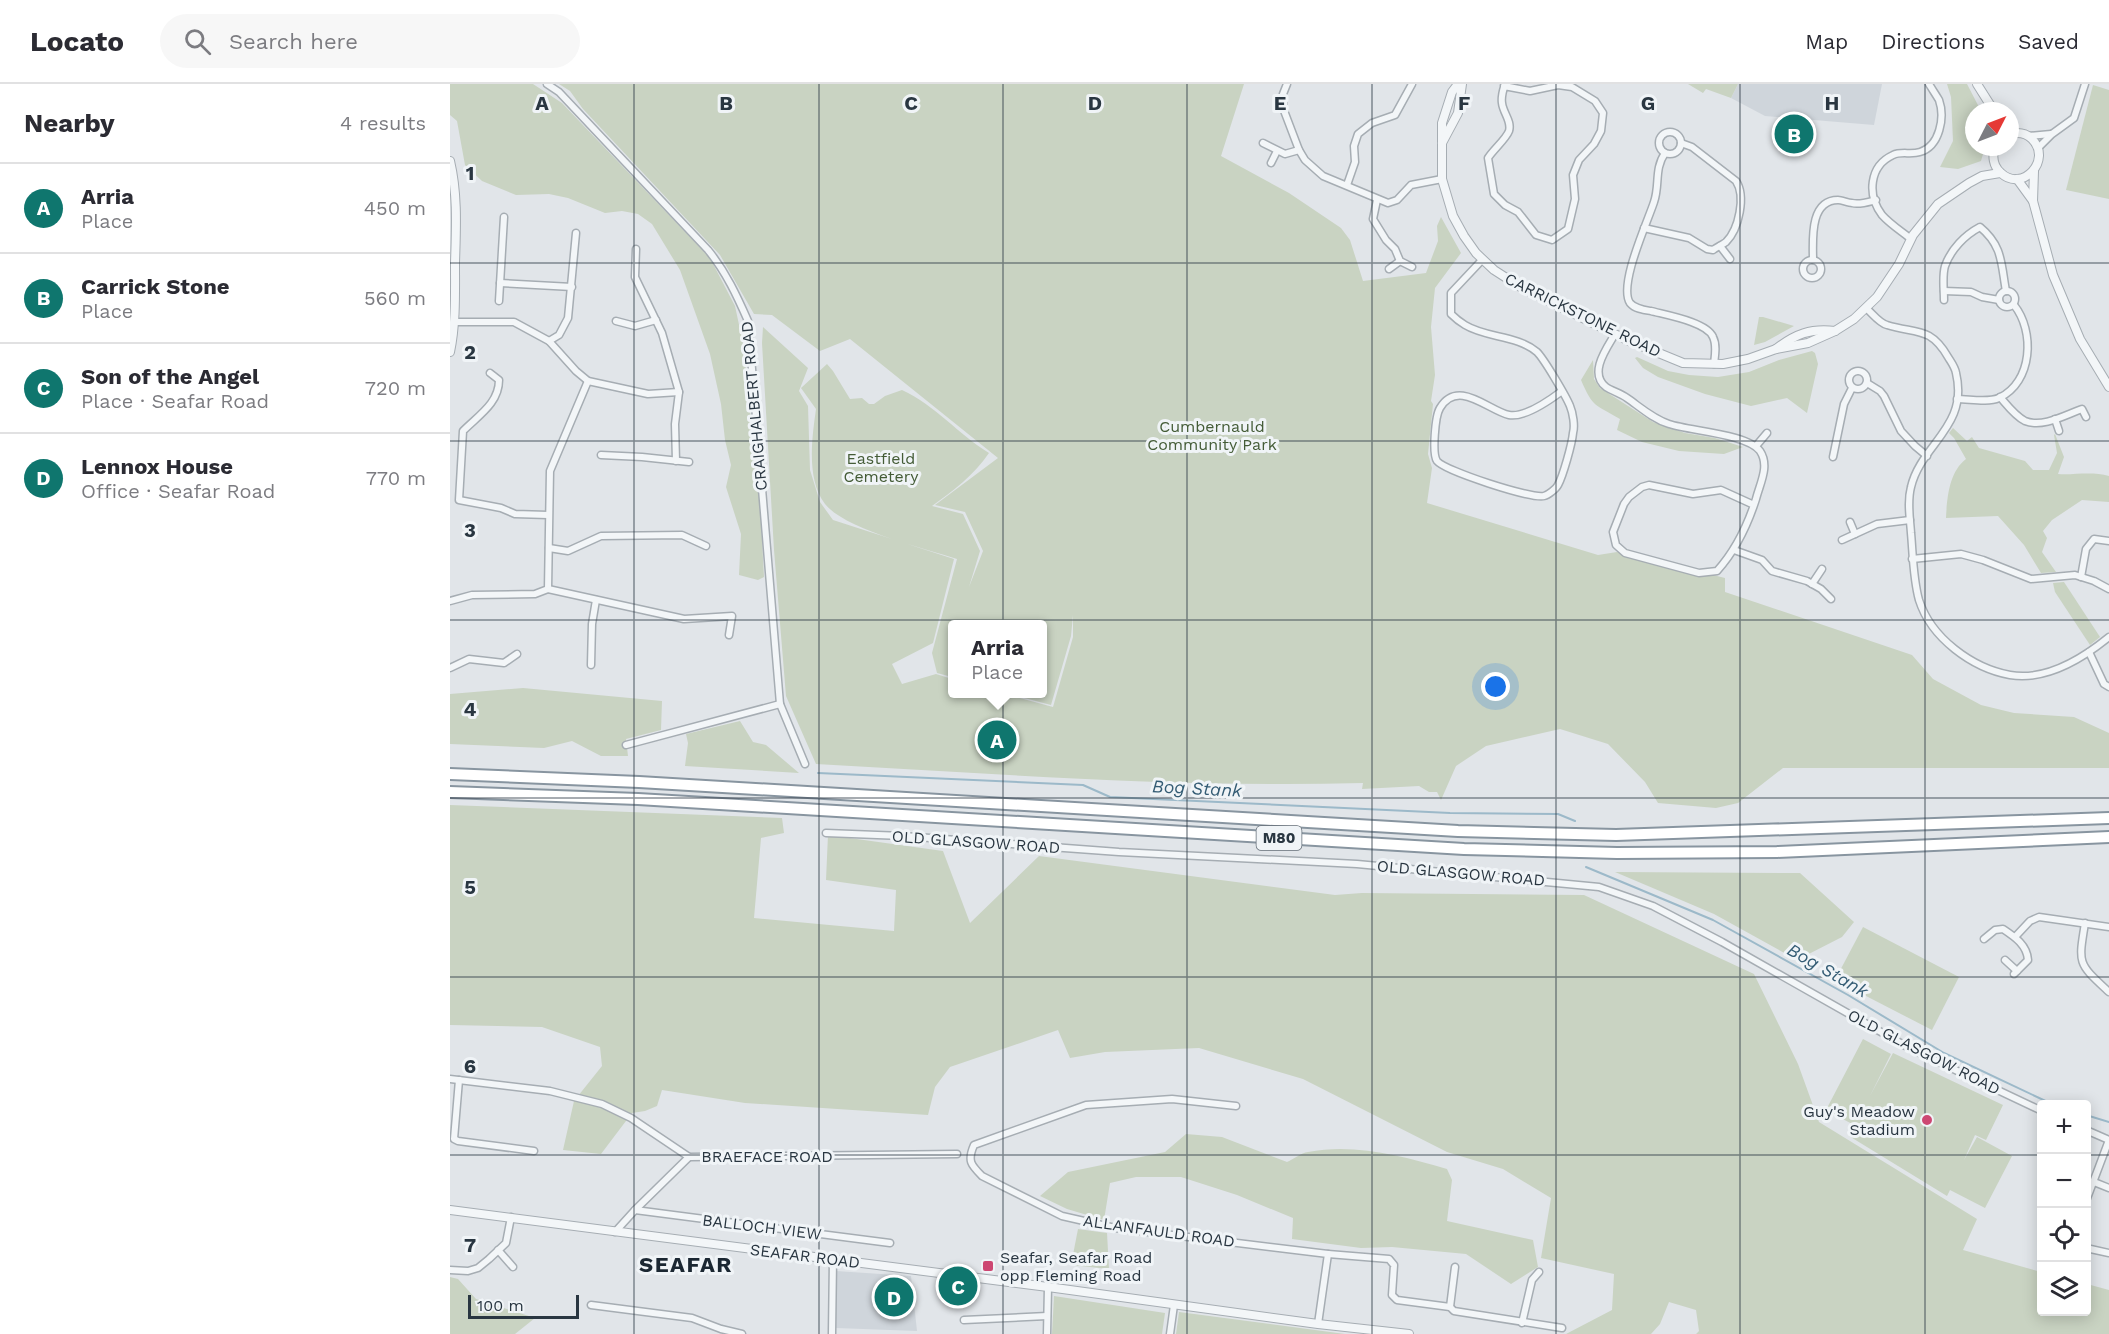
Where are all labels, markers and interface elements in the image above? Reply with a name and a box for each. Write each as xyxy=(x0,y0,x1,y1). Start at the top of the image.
search box xyxy=(160,14,580,68)
text: Locato xyxy=(30,25,124,58)
icon: search xyxy=(181,25,214,58)
text: Search here xyxy=(229,29,358,54)
text: Map xyxy=(1805,29,1848,54)
text: Directions xyxy=(1881,29,1985,54)
text: Saved xyxy=(2018,29,2079,54)
text: A xyxy=(535,91,549,115)
text: B xyxy=(719,91,733,115)
text: C xyxy=(904,91,918,115)
text: D xyxy=(1088,91,1102,115)
text: E xyxy=(1274,91,1286,115)
text: F xyxy=(1458,91,1470,115)
text: G xyxy=(1641,91,1655,115)
text: H xyxy=(1825,91,1839,115)
north arrow xyxy=(1965,102,2019,156)
text: Nearby xyxy=(24,108,115,138)
text: 4 results xyxy=(340,111,426,135)
pin: B xyxy=(1774,112,1814,156)
text: 1 xyxy=(466,161,474,185)
text: Arria xyxy=(81,184,134,209)
text: A xyxy=(37,196,50,220)
text: 450 m xyxy=(364,196,426,220)
text: Place xyxy=(81,209,133,233)
street label: CARRICKSTONE ROAD xyxy=(1502,269,1664,361)
text: Carrick Stone xyxy=(81,274,230,299)
text: B xyxy=(37,286,50,310)
text: 560 m xyxy=(364,286,426,310)
text: Place xyxy=(81,299,133,323)
street label: CRAIGHALBERT ROAD xyxy=(737,320,771,492)
text: 2 xyxy=(464,340,476,364)
text: Son of the Angel xyxy=(81,364,259,389)
text: C xyxy=(37,376,50,400)
text: 720 m xyxy=(365,376,426,400)
text: Place · Seafar Road xyxy=(81,389,269,413)
park label: Cumbernauld Community Park xyxy=(1147,417,1277,454)
park label: Eastfield Cemetery xyxy=(843,449,919,486)
text: Lennox House xyxy=(81,454,233,479)
text: D xyxy=(36,466,51,490)
text: 770 m xyxy=(366,466,426,490)
text: Office · Seafar Road xyxy=(81,479,275,503)
text: 3 xyxy=(464,518,476,542)
popup xyxy=(948,620,1047,698)
text: Arria xyxy=(971,635,1024,660)
text: Place xyxy=(971,660,1023,684)
your location xyxy=(1481,672,1510,701)
text: 4 xyxy=(464,697,477,721)
pin: A xyxy=(978,718,1016,762)
water label: Bog Stank xyxy=(1152,775,1244,801)
road number: M80 xyxy=(1256,826,1302,850)
street label: OLD GLASGOW ROAD xyxy=(891,827,1061,857)
street label: OLD GLASGOW ROAD xyxy=(1376,856,1546,890)
text: 5 xyxy=(464,875,476,899)
water label: Bog Stank xyxy=(1784,938,1873,1002)
street label: OLD GLASGOW ROAD xyxy=(1845,1005,2003,1099)
text: 6 xyxy=(464,1054,476,1078)
map controls xyxy=(2037,1100,2091,1316)
button: + xyxy=(2037,1100,2091,1154)
place label: Guy's Meadow Stadium xyxy=(1803,1102,1915,1139)
marker: Guy's Meadow Stadium xyxy=(1920,1113,1934,1127)
street label: BRAEFACE ROAD xyxy=(701,1147,833,1166)
button: − xyxy=(2037,1154,2091,1208)
button: locate xyxy=(2037,1208,2091,1262)
street label: BALLOCH VIEW xyxy=(701,1210,823,1244)
street label: ALLANFAULD ROAD xyxy=(1082,1211,1236,1251)
text: 7 xyxy=(464,1233,476,1257)
street label: SEAFAR ROAD xyxy=(749,1240,861,1272)
place label: Seafar, Seafar Road opp Fleming Road xyxy=(1000,1248,1152,1285)
district label: SEAFAR xyxy=(639,1252,733,1277)
marker: Seafar, Seafar Road opp Fleming Road xyxy=(981,1259,995,1273)
button: layers xyxy=(2037,1262,2091,1316)
pin: C xyxy=(938,1264,978,1308)
pin: D xyxy=(874,1274,914,1320)
scale bar xyxy=(468,1292,579,1320)
text: 100 m xyxy=(477,1296,524,1315)

